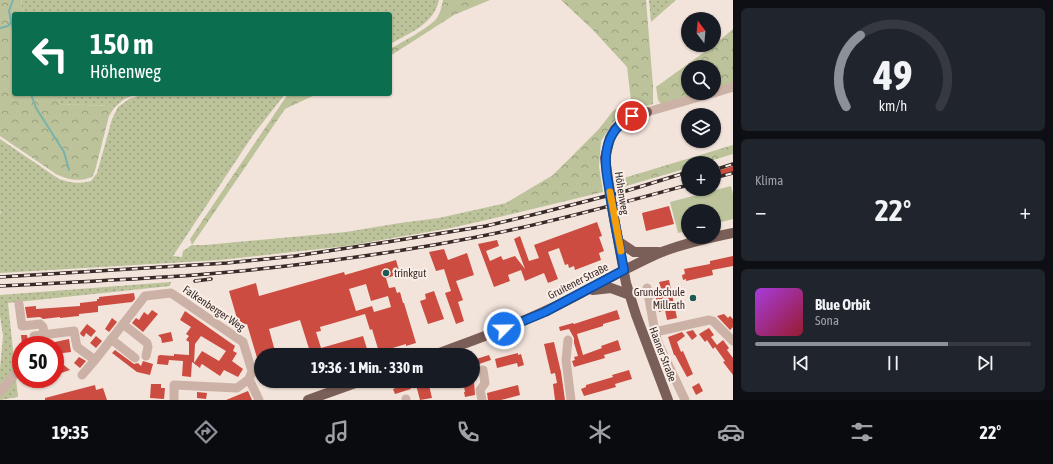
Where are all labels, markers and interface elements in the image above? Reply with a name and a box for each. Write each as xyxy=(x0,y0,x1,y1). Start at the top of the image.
north arrow xyxy=(681,12,721,52)
map controls xyxy=(681,12,721,244)
icon: left xyxy=(24,28,76,80)
text: 150 m xyxy=(90,28,153,60)
text: 49 xyxy=(872,51,913,99)
button: search xyxy=(681,60,721,100)
text: Höhenweg xyxy=(90,61,161,82)
text: km/h xyxy=(879,98,907,114)
pin xyxy=(615,99,649,133)
icon: arrive xyxy=(621,105,643,127)
button: layers xyxy=(681,108,721,148)
button: + xyxy=(681,156,721,196)
street label: Höhenweg xyxy=(613,171,631,216)
text: Klima xyxy=(755,173,783,188)
text: 22° xyxy=(875,193,911,227)
text: − xyxy=(755,198,766,224)
text: + xyxy=(1020,198,1031,224)
button: − xyxy=(681,204,721,244)
street label: Gruitener Straße xyxy=(546,261,610,301)
place label: trinkgut xyxy=(394,267,426,279)
marker: trinkgut xyxy=(381,268,391,278)
street label: Falkenberger Weg xyxy=(181,283,247,333)
place label: Grundschule Millrath xyxy=(634,286,685,311)
marker: Grundschule Millrath xyxy=(688,293,698,303)
text: Blue Orbit xyxy=(815,296,870,313)
position arrow xyxy=(483,308,525,350)
text: Sona xyxy=(815,313,839,328)
street label: Haaner Straße xyxy=(647,325,679,383)
speed limit sign: 50 xyxy=(12,336,64,388)
icon: previous xyxy=(790,352,812,374)
icon: pause xyxy=(882,352,904,374)
icon: next xyxy=(974,352,996,374)
text: 19:36 · 1 Min. · 330 m xyxy=(311,359,423,376)
icon: directions xyxy=(192,418,220,446)
icon: music xyxy=(323,418,351,446)
icon: phone xyxy=(454,418,482,446)
icon: climate xyxy=(586,418,614,446)
icon: car xyxy=(717,418,745,446)
icon: filters xyxy=(848,418,876,446)
text: 19:35 xyxy=(52,422,89,443)
text: 22° xyxy=(979,422,1001,443)

